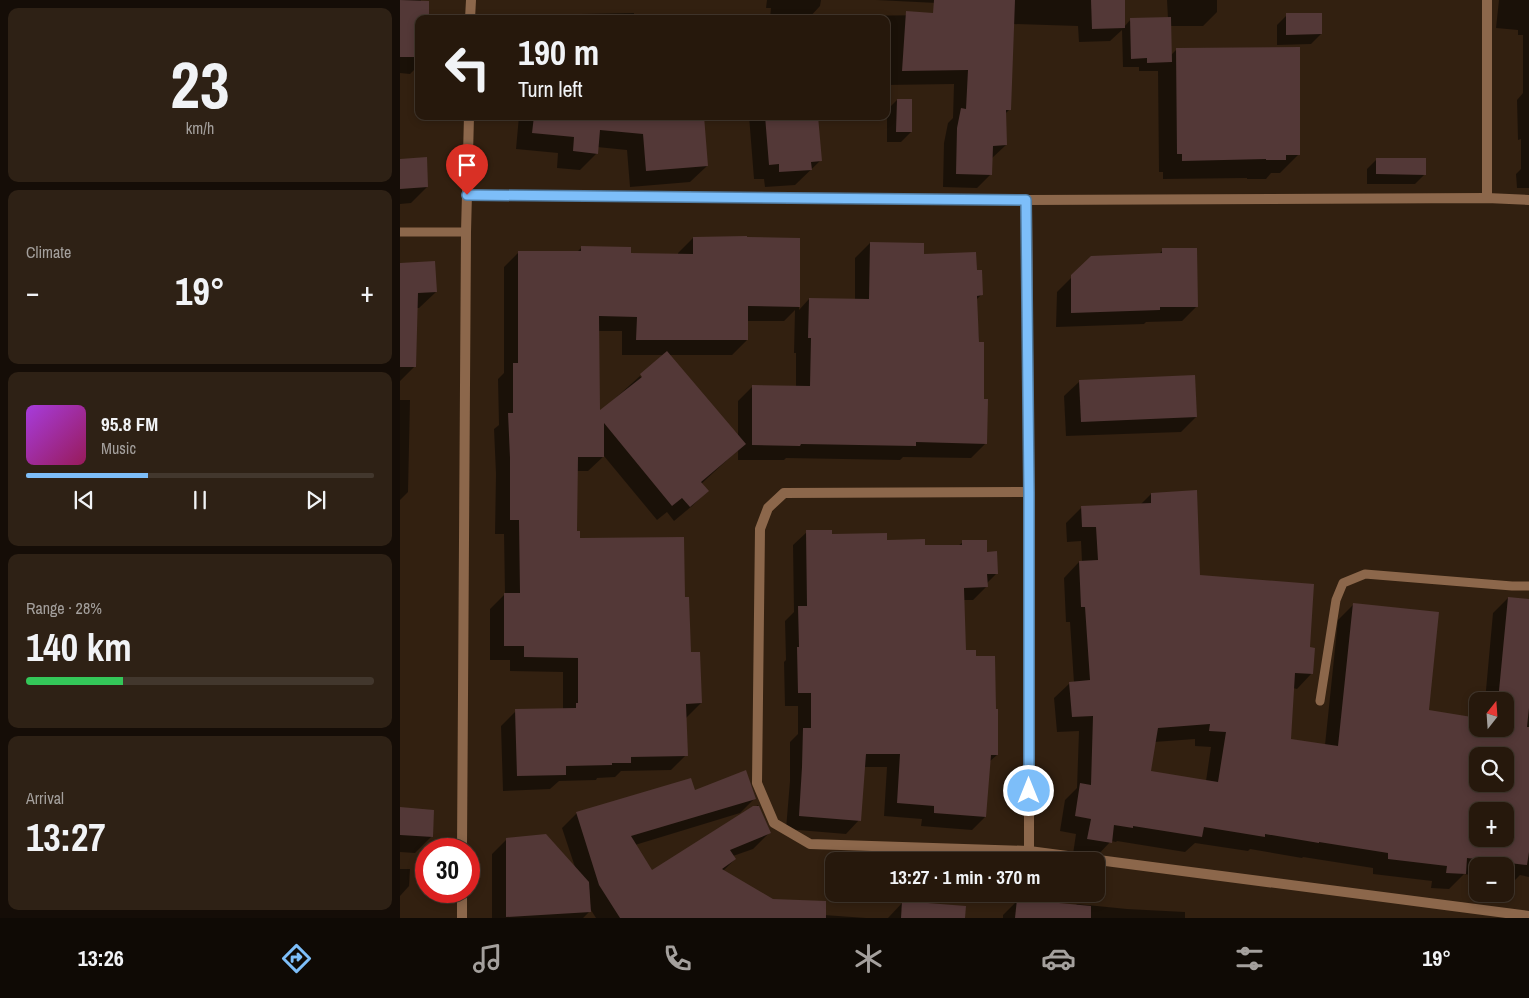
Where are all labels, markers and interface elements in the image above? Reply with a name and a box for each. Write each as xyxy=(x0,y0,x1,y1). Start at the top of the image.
text: 190 m xyxy=(518,29,599,76)
icon: left xyxy=(435,35,500,100)
text: 23 xyxy=(170,41,230,128)
text: Turn left xyxy=(518,74,583,104)
text: km/h xyxy=(186,117,214,139)
pin xyxy=(446,144,488,195)
icon: arrive xyxy=(453,151,481,179)
text: Climate xyxy=(26,241,71,263)
text: 19° xyxy=(175,266,225,317)
text: − xyxy=(26,273,39,311)
text: + xyxy=(361,273,374,311)
text: 95.8 FM xyxy=(101,411,158,437)
text: Music xyxy=(101,437,136,459)
icon: previous xyxy=(70,486,98,514)
icon: pause xyxy=(186,486,214,514)
icon: next xyxy=(302,486,330,514)
text: Range · 28% xyxy=(26,597,102,619)
text: 140 km xyxy=(26,622,132,673)
north arrow xyxy=(1469,692,1514,738)
map controls xyxy=(1469,692,1514,902)
button: search xyxy=(1469,747,1514,792)
position arrow xyxy=(1002,764,1054,816)
text: Arrival xyxy=(26,787,64,809)
button: + xyxy=(1469,802,1514,847)
text: 13:27 xyxy=(26,812,106,863)
speed limit sign: 30 xyxy=(415,838,480,903)
button: − xyxy=(1469,857,1514,902)
text: 13:27 · 1 min · 370 m xyxy=(890,864,1040,890)
icon: directions xyxy=(279,941,314,976)
icon: music xyxy=(470,941,505,976)
icon: phone xyxy=(660,941,695,976)
icon: climate xyxy=(851,941,886,976)
icon: car xyxy=(1041,941,1076,976)
icon: filters xyxy=(1232,941,1267,976)
text: 13:26 xyxy=(78,943,124,973)
text: 19° xyxy=(1422,943,1451,973)

